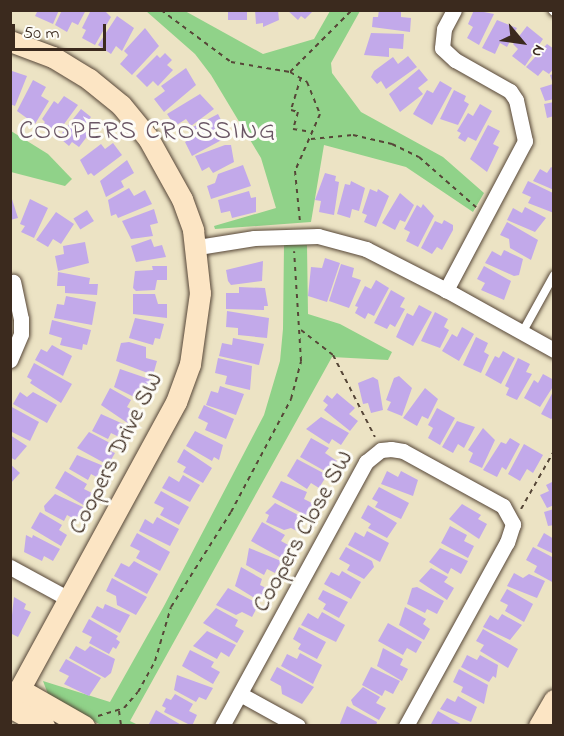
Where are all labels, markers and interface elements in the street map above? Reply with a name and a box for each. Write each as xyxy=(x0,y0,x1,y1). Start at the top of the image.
scale bar xyxy=(15,12,110,50)
north arrow xyxy=(492,12,552,72)
text: 50 m xyxy=(23,21,60,47)
text: N xyxy=(525,40,551,61)
district label: COOPERS CROSSING xyxy=(19,117,277,149)
street label: Coopers Drive SW xyxy=(64,368,170,540)
street label: Coopers Close SW xyxy=(248,446,360,618)

